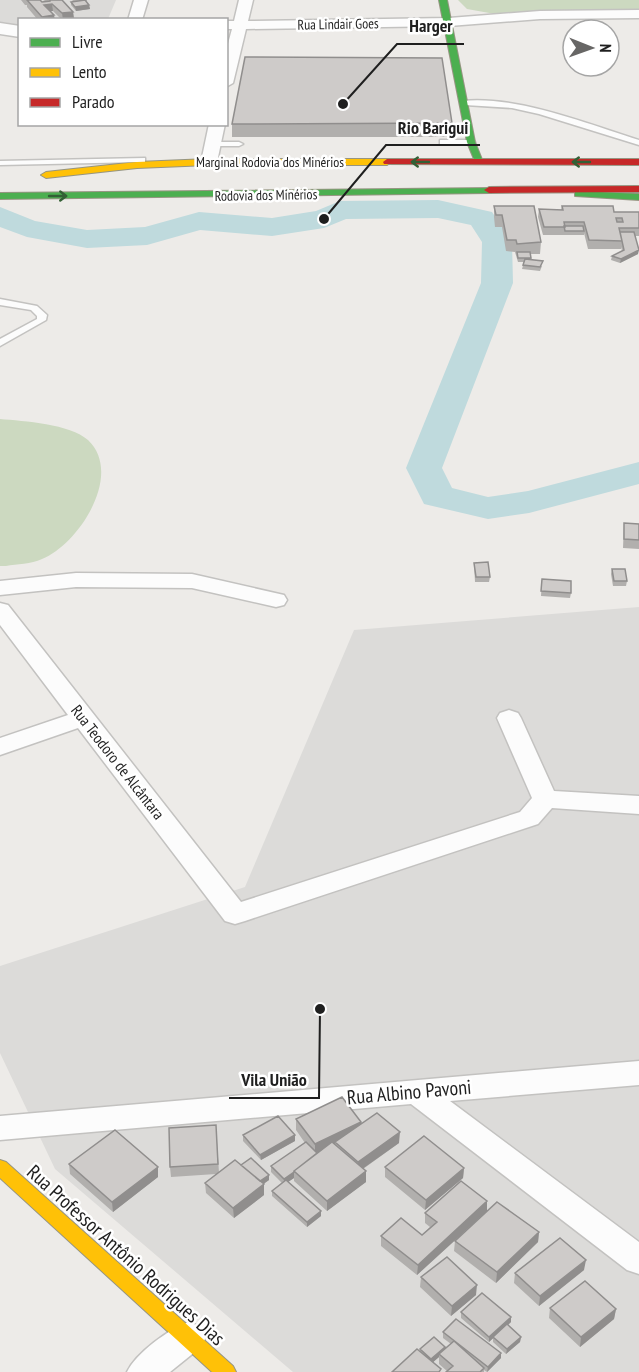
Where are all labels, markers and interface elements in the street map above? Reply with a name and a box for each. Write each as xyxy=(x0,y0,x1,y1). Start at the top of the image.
callout: Harger xyxy=(397,8,464,44)
street label: Rua Lindair Goes xyxy=(297,14,379,34)
text: Harger xyxy=(409,14,453,37)
legend xyxy=(18,18,228,126)
north arrow xyxy=(561,18,621,78)
text: Livre xyxy=(72,30,103,53)
text: N xyxy=(596,44,616,53)
text: Lento xyxy=(72,60,107,83)
text: Parado xyxy=(72,90,115,113)
callout: Rio Barigui xyxy=(386,109,480,145)
text: Rio Barigui xyxy=(398,116,468,139)
street label: Marginal Rodovia dos Minérios xyxy=(196,153,344,171)
one-way arrow xyxy=(411,156,431,168)
one-way arrow xyxy=(571,156,591,168)
street label: Rodovia dos Minérios xyxy=(215,185,318,205)
one-way arrow xyxy=(48,190,68,202)
street label: Rua Teodoro de Alcântara xyxy=(67,701,169,823)
callout: Vila União xyxy=(229,1062,319,1098)
text: Vila União xyxy=(240,1068,307,1091)
street label: Rua Albino Pavoni xyxy=(346,1074,472,1110)
street label: Rua Professor Antônio Rodrigues Dias xyxy=(21,1159,231,1351)

